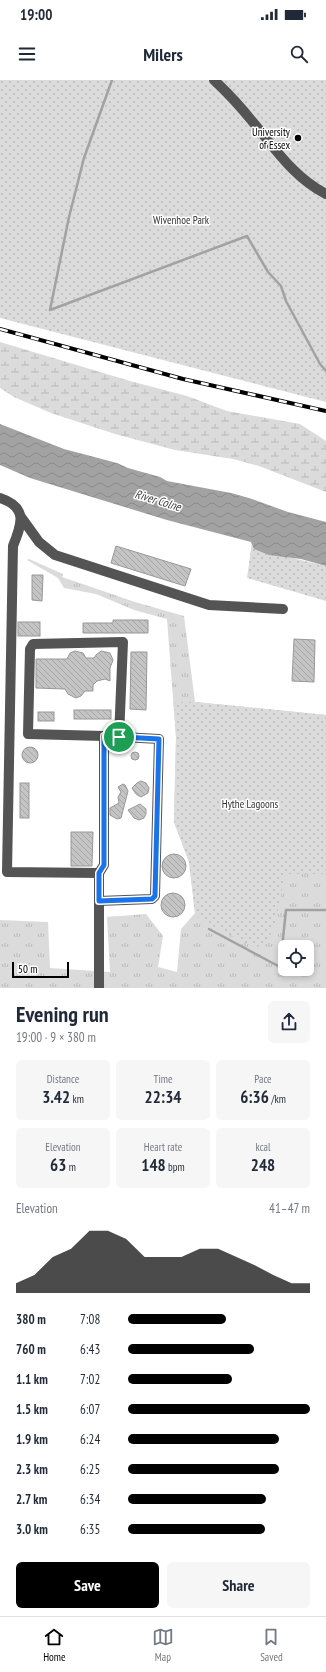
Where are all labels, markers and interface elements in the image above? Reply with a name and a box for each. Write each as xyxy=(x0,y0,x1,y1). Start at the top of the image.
text: 19:00 xyxy=(20,5,52,24)
icon: menu xyxy=(16,43,38,65)
text: Milers xyxy=(143,43,183,66)
icon: search xyxy=(288,43,310,65)
place label: University of Essex xyxy=(252,125,291,152)
marker: University of Essex xyxy=(293,133,303,143)
park label: Wivenhoe Park xyxy=(153,213,210,227)
water label: River Colne xyxy=(133,486,184,514)
pin xyxy=(102,720,136,754)
icon: arrive xyxy=(108,726,130,748)
park label: Hythe Lagoons xyxy=(222,797,278,811)
map controls xyxy=(278,940,314,976)
button: locate xyxy=(278,940,314,976)
scale bar xyxy=(12,960,69,979)
text: 50 m xyxy=(18,962,37,976)
text: Evening run xyxy=(16,1000,109,1028)
button: share xyxy=(268,1001,310,1043)
text: 19:00 · 9 × 380 m xyxy=(16,1029,96,1046)
text: Distance xyxy=(47,1072,79,1086)
text: Time xyxy=(153,1072,173,1086)
text: Pace xyxy=(254,1072,272,1086)
text: 3.42 xyxy=(42,1086,70,1108)
text: 22:34 xyxy=(145,1086,181,1108)
text: 6:36 xyxy=(240,1086,269,1108)
text: km xyxy=(70,1092,84,1106)
text: /km xyxy=(269,1092,286,1106)
text: Elevation xyxy=(45,1140,81,1154)
text: Heart rate xyxy=(144,1140,182,1154)
text: kcal xyxy=(255,1140,271,1154)
text: 63 xyxy=(50,1154,66,1176)
text: 148 xyxy=(141,1154,166,1176)
text: 248 xyxy=(251,1154,275,1176)
text: m xyxy=(66,1160,76,1174)
text: bpm xyxy=(166,1160,185,1174)
text: Elevation xyxy=(16,1200,58,1217)
text: 41–47 m xyxy=(269,1200,310,1217)
text: 380 m xyxy=(16,1311,46,1328)
text: 7:08 xyxy=(80,1311,100,1328)
text: 760 m xyxy=(16,1341,46,1358)
text: 6:43 xyxy=(80,1341,100,1358)
text: 1.1 km xyxy=(16,1371,48,1388)
text: 7:02 xyxy=(80,1371,100,1388)
text: 1.5 km xyxy=(16,1401,48,1418)
text: 6:07 xyxy=(80,1401,100,1418)
text: 1.9 km xyxy=(16,1431,48,1448)
text: 6:24 xyxy=(80,1431,100,1448)
text: 2.3 km xyxy=(16,1461,48,1478)
text: 6:25 xyxy=(80,1461,100,1478)
text: 2.7 km xyxy=(16,1491,47,1508)
text: 6:34 xyxy=(80,1491,100,1508)
text: 3.0 km xyxy=(16,1521,48,1538)
text: 6:35 xyxy=(80,1521,100,1538)
button: Save xyxy=(16,1562,159,1608)
button: Share xyxy=(167,1562,310,1608)
tab: Home xyxy=(43,1626,66,1664)
tab: Map xyxy=(152,1626,174,1664)
tab: Saved xyxy=(260,1626,283,1664)

